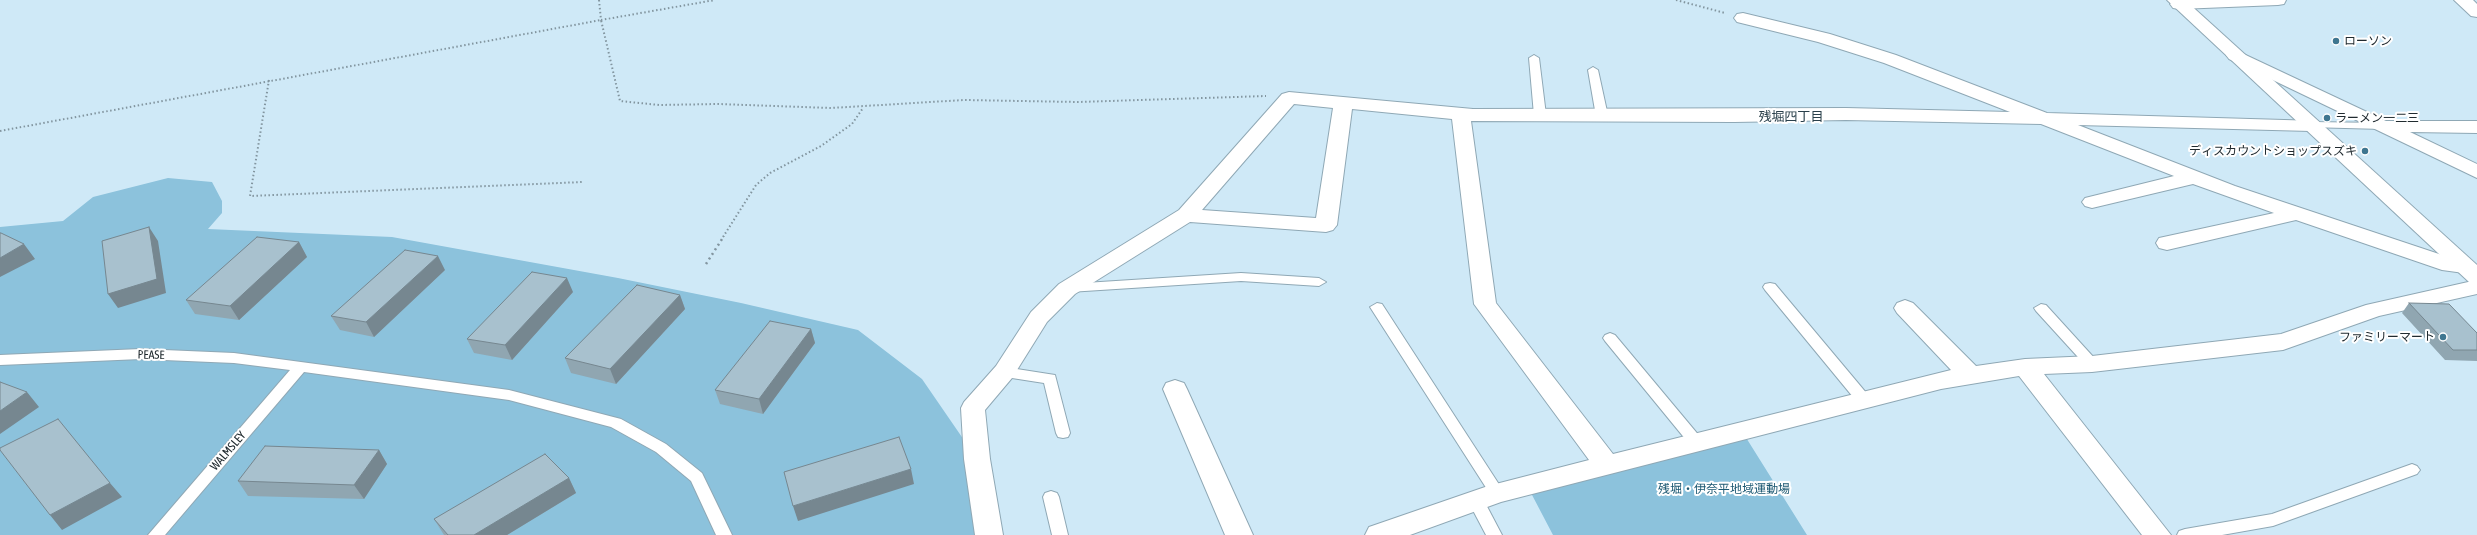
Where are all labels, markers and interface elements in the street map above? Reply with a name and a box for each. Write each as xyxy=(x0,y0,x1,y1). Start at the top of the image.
place label: ローソン xyxy=(2344,34,2392,48)
marker: ローソン xyxy=(2331,36,2341,46)
district label: 残堀四丁目 xyxy=(1759,109,1823,125)
place label: ラーメン一二三 xyxy=(2335,111,2419,125)
marker: ラーメン一二三 xyxy=(2322,113,2332,123)
place label: ディスカウントショップスズキ xyxy=(2189,144,2357,158)
marker: ディスカウントショップスズキ xyxy=(2360,146,2370,156)
place label: ファミリーマート xyxy=(2339,330,2435,344)
marker: ファミリーマート xyxy=(2438,332,2448,342)
street label: PEASE xyxy=(137,348,165,362)
street label: WALMSLEY xyxy=(207,428,249,474)
park label: 残堀・伊奈平地域運動場 xyxy=(1658,482,1790,496)

